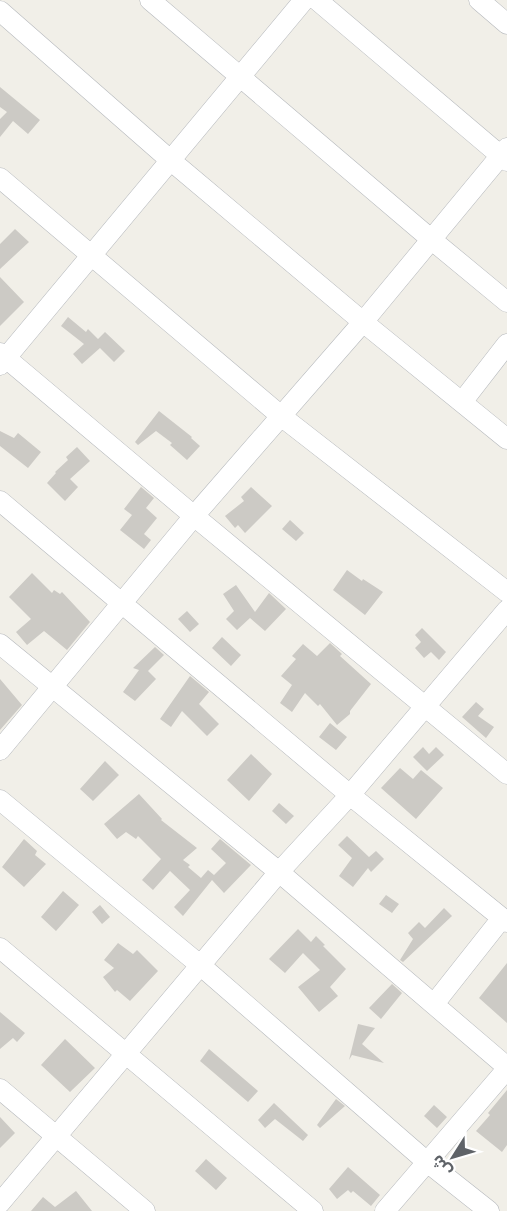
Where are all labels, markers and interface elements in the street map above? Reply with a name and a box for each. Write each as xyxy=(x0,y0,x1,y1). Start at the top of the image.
north arrow xyxy=(423,1127,483,1187)
text: ش xyxy=(427,1151,456,1180)

